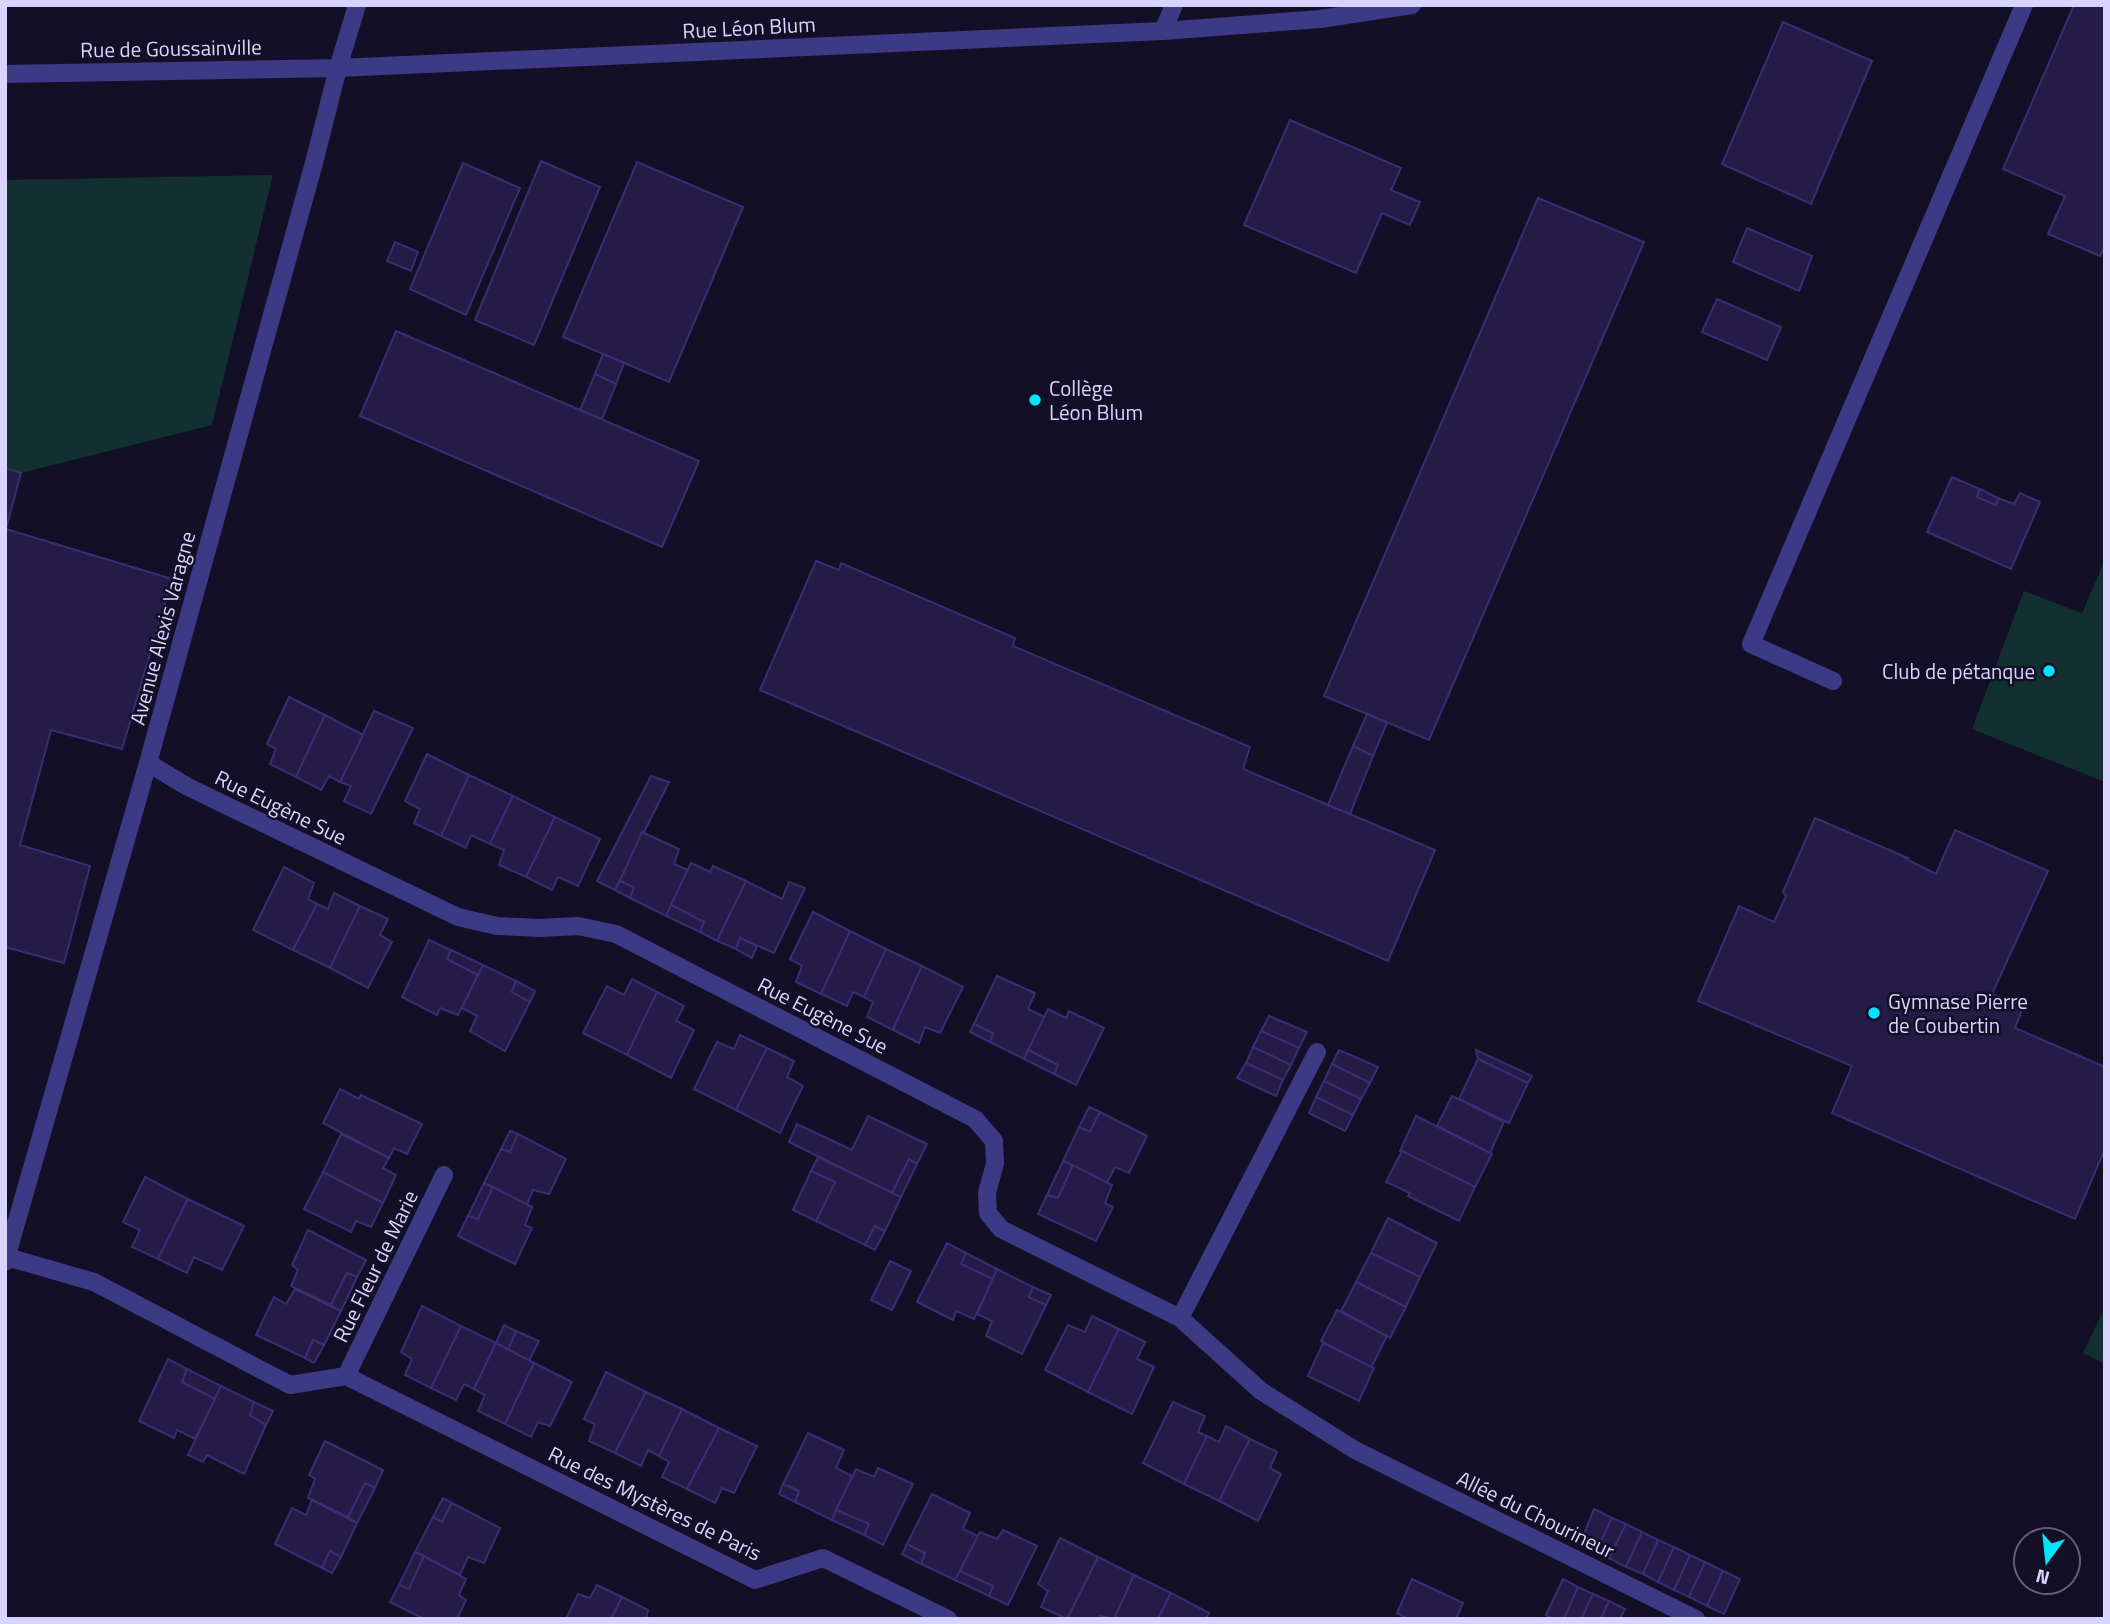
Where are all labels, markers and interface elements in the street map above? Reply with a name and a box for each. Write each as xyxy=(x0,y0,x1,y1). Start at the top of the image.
street label: Rue Léon Blum xyxy=(682,8,816,46)
street label: Rue de Goussainville xyxy=(80,30,262,66)
place label: Collège Léon Blum xyxy=(1049,372,1143,428)
marker: Collège Léon Blum xyxy=(1027,392,1043,408)
street label: Avenue Alexis Varagne xyxy=(121,528,203,728)
place label: Club de pétanque xyxy=(1882,655,2035,687)
marker: Club de pétanque xyxy=(2041,663,2057,679)
street label: Rue Eugène Sue xyxy=(210,761,352,853)
street label: Rue Eugène Sue xyxy=(752,968,894,1062)
place label: Gymnase Pierre de Coubertin xyxy=(1888,985,2028,1041)
marker: Gymnase Pierre de Coubertin xyxy=(1866,1005,1882,1021)
street label: Rue Fleur de Marie xyxy=(324,1184,426,1348)
street label: Rue des Mystères de Paris xyxy=(543,1437,767,1569)
street label: Allée du Chourineur xyxy=(1452,1462,1620,1566)
north arrow xyxy=(2012,1526,2082,1596)
text: N xyxy=(2032,1562,2053,1594)

